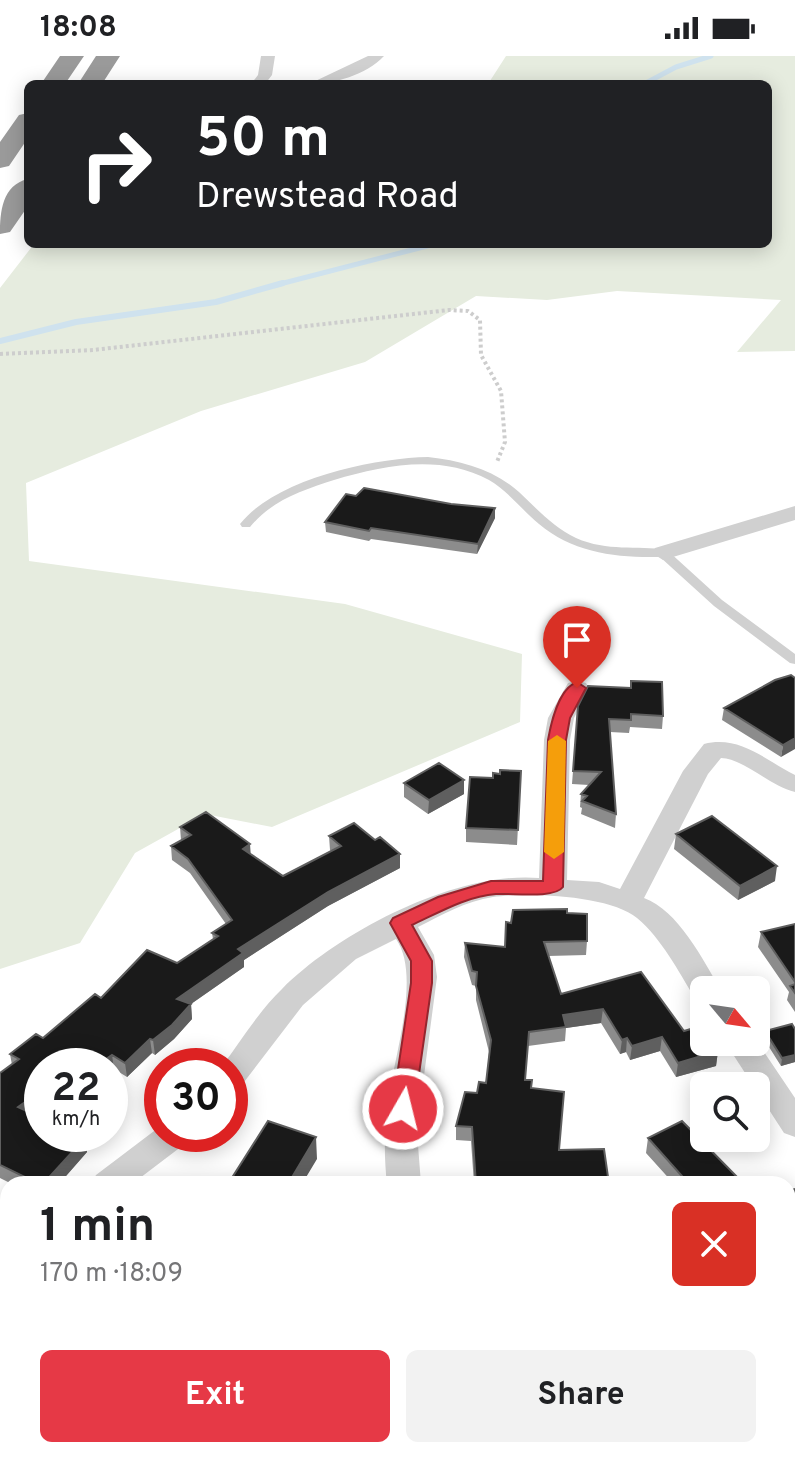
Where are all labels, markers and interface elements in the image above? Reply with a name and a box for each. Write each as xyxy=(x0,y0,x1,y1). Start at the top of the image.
text: 18:08 xyxy=(40,10,117,47)
text: 50 m xyxy=(196,106,330,176)
icon: right xyxy=(64,112,168,216)
text: Drewstead Road xyxy=(196,175,459,221)
pin xyxy=(543,606,611,688)
icon: arrive xyxy=(555,618,599,662)
north arrow xyxy=(690,976,770,1056)
map controls xyxy=(690,976,770,1152)
speed limit sign: 30 xyxy=(144,1048,248,1152)
text: 22 xyxy=(52,1065,100,1115)
position arrow xyxy=(361,1067,445,1151)
button: search xyxy=(690,1072,770,1152)
text: km/h xyxy=(52,1107,100,1133)
text: 1 min xyxy=(40,1198,155,1258)
button: close xyxy=(672,1202,756,1286)
text: 170 m · 18:09 xyxy=(40,1258,183,1291)
button: Exit xyxy=(40,1350,390,1442)
button: Share xyxy=(406,1350,756,1442)

